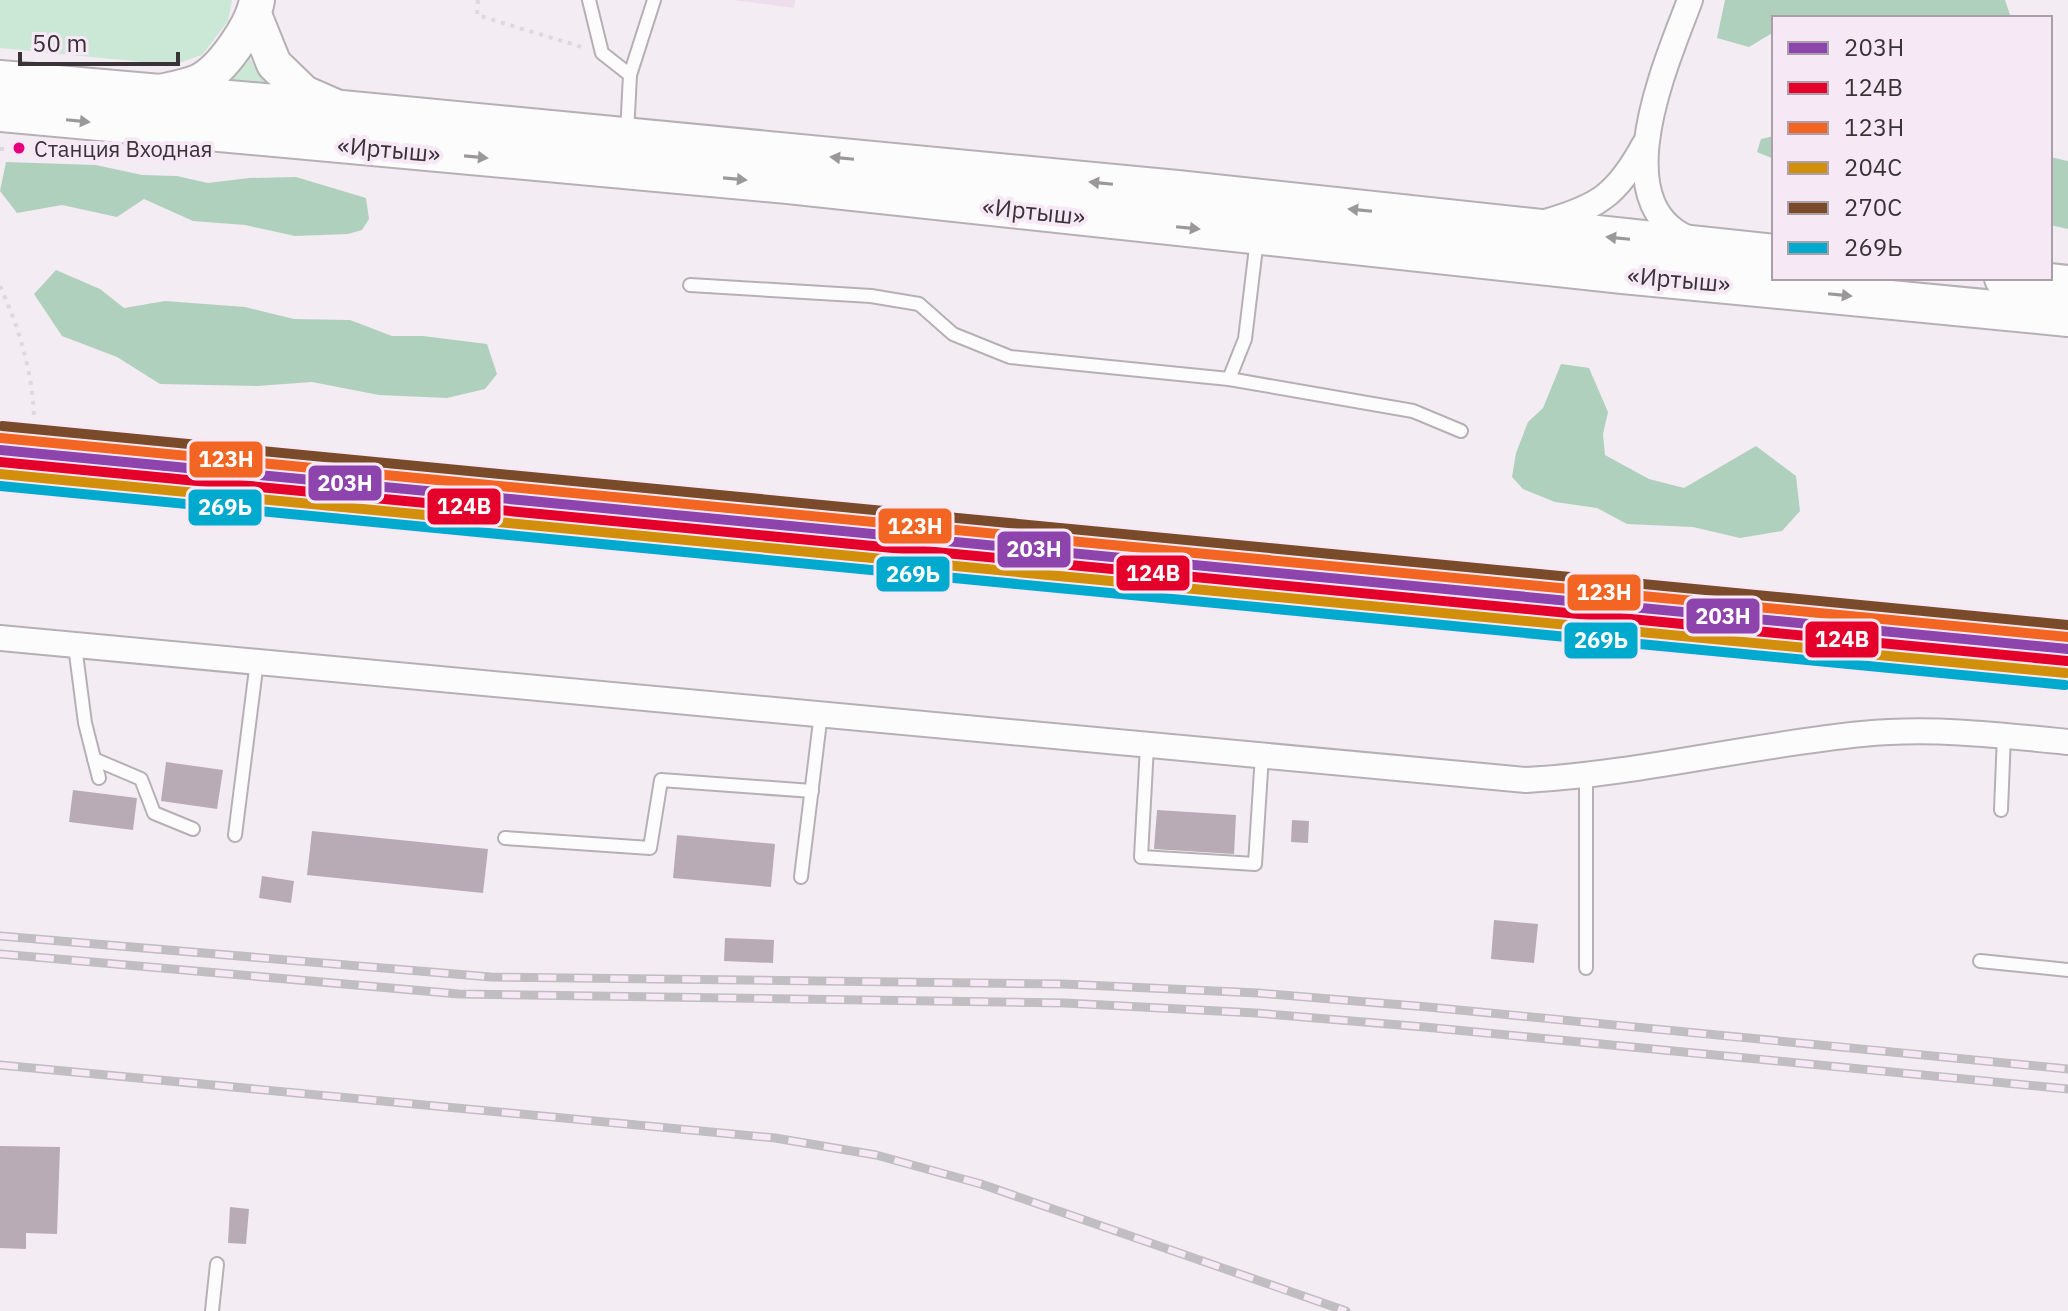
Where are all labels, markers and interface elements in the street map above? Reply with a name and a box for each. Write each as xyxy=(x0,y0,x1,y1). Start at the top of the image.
scale bar xyxy=(20,16,178,66)
legend xyxy=(1772,16,2052,280)
text: 50 m xyxy=(32,27,87,59)
text: 203Н xyxy=(1844,31,1904,63)
text: 124В xyxy=(1844,71,1903,103)
text: 123Н xyxy=(1844,111,1904,143)
one-way arrow xyxy=(65,114,90,127)
street label: «Иртыш» xyxy=(336,129,442,169)
place label: Станция Входная xyxy=(34,134,212,163)
marker: Станция Входная xyxy=(11,140,27,156)
one-way arrow xyxy=(464,151,489,164)
one-way arrow xyxy=(829,151,854,164)
text: 204С xyxy=(1844,151,1902,183)
one-way arrow xyxy=(723,173,748,186)
one-way arrow xyxy=(1088,176,1113,189)
street label: «Иртыш» xyxy=(981,190,1087,232)
text: 270С xyxy=(1844,191,1902,223)
one-way arrow xyxy=(1347,204,1372,217)
one-way arrow xyxy=(1176,222,1201,235)
one-way arrow xyxy=(1605,231,1630,244)
text: 269Ь xyxy=(1844,231,1902,263)
street label: «Иртыш» xyxy=(1626,259,1732,299)
one-way arrow xyxy=(1828,289,1853,302)
line badge: 123Н xyxy=(188,440,264,479)
text: 123Н xyxy=(198,444,254,473)
line badge: 203Н xyxy=(307,464,383,502)
text: 203Н xyxy=(317,468,373,497)
line badge: 124В xyxy=(426,487,502,526)
line badge: 269Ь xyxy=(187,488,263,527)
text: 124В xyxy=(437,491,491,520)
text: 269Ь xyxy=(198,492,252,521)
line badge: 123Н xyxy=(877,507,953,545)
text: 123Н xyxy=(887,511,943,540)
line badge: 203Н xyxy=(996,530,1072,569)
text: 203Н xyxy=(1006,534,1062,563)
line badge: 124В xyxy=(1115,554,1191,592)
line badge: 269Ь xyxy=(875,555,951,593)
text: 124В xyxy=(1126,558,1180,587)
text: 269Ь xyxy=(886,559,940,588)
line badge: 123Н xyxy=(1566,573,1642,612)
text: 123Н xyxy=(1576,577,1632,606)
line badge: 203Н xyxy=(1685,597,1761,635)
text: 203Н xyxy=(1695,601,1751,630)
line badge: 124В xyxy=(1804,620,1880,659)
line badge: 269Ь xyxy=(1563,621,1639,660)
text: 124В xyxy=(1815,624,1869,653)
text: 269Ь xyxy=(1574,625,1628,654)

